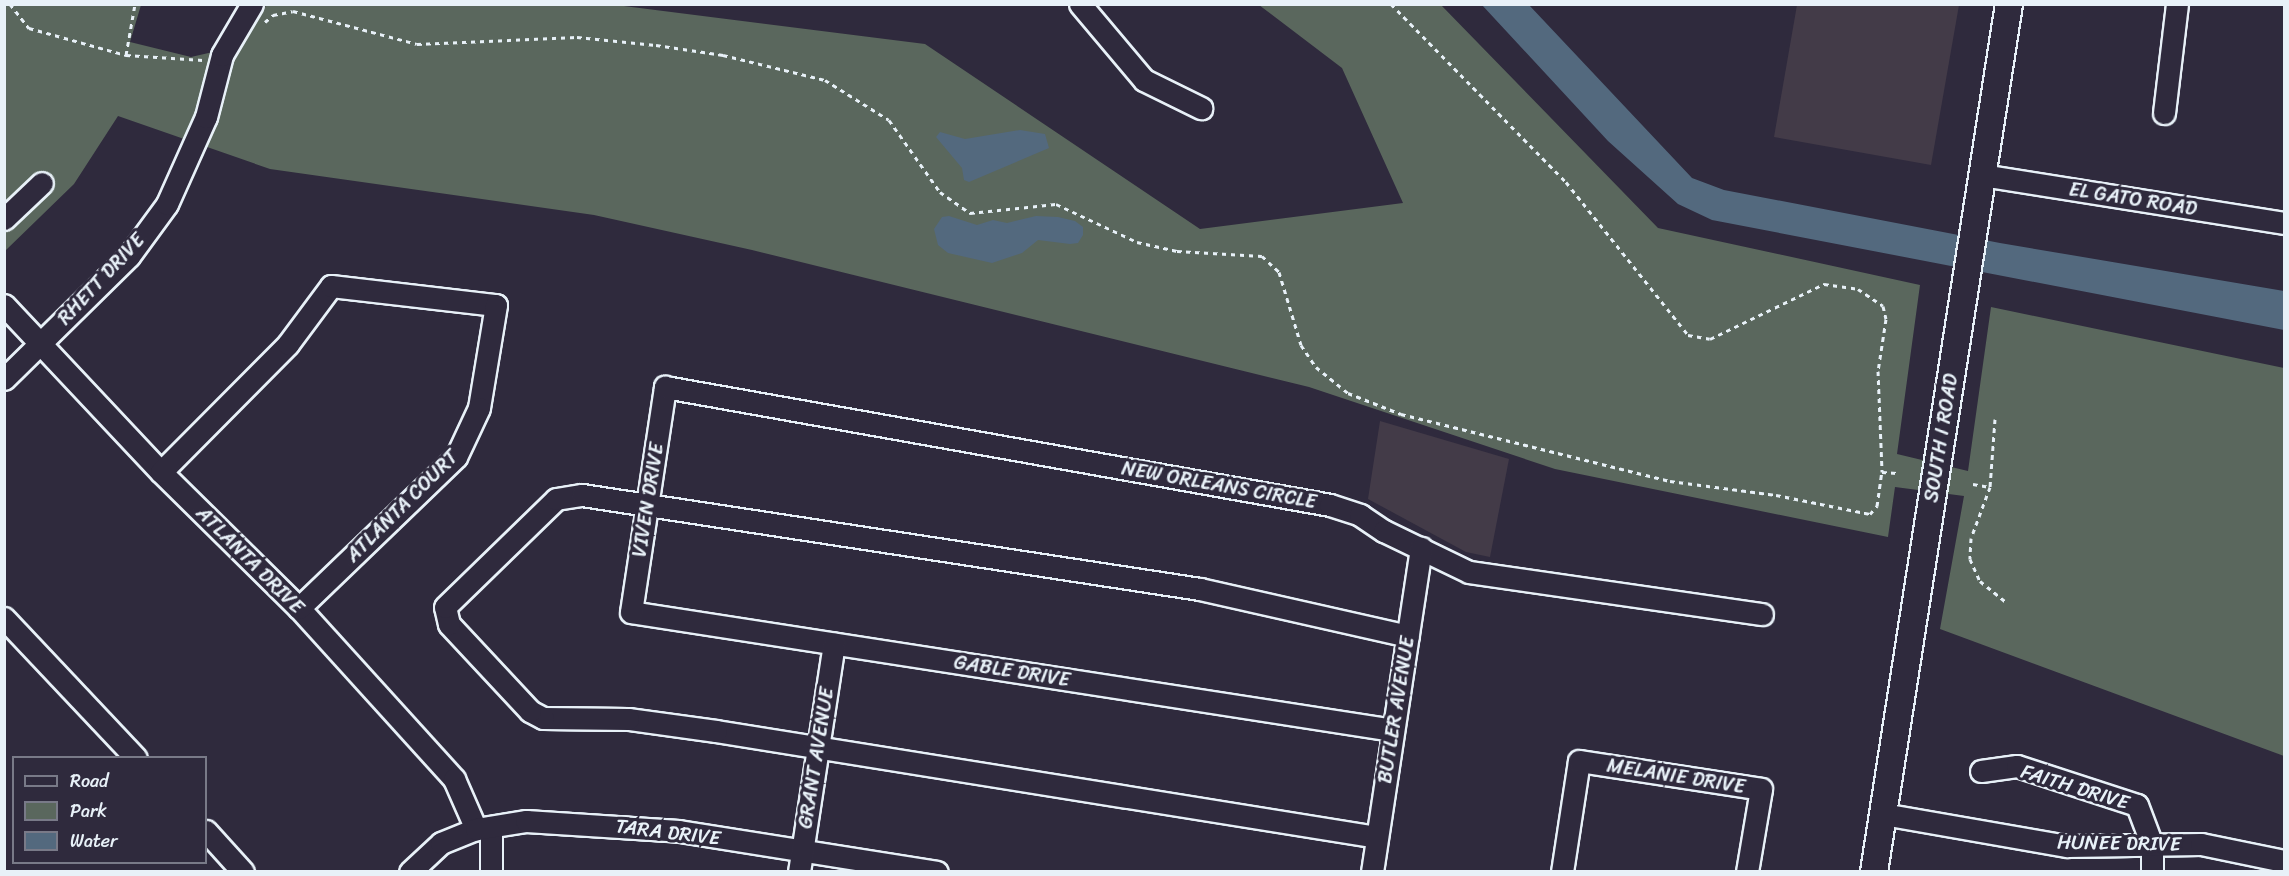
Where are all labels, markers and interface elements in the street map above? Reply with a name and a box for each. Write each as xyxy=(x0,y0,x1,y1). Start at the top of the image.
street label: EL GATO ROAD xyxy=(2067,177,2199,221)
street label: RHETT DRIVE xyxy=(52,227,150,331)
street label: SOUTH I ROAD xyxy=(1919,371,1963,505)
street label: VIVEN DRIVE xyxy=(627,440,669,560)
street label: ATLANTA COURT xyxy=(341,445,463,567)
street label: NEW ORLEANS CIRCLE xyxy=(1118,456,1320,514)
street label: ATLANTA DRIVE xyxy=(191,501,309,619)
street label: BUTLER AVENUE xyxy=(1373,635,1419,785)
street label: GABLE DRIVE xyxy=(951,650,1073,692)
street label: GRANT AVENUE xyxy=(793,686,839,830)
street label: MELANIE DRIVE xyxy=(1604,753,1748,799)
legend xyxy=(12,756,207,864)
street label: FAITH DRIVE xyxy=(2017,759,2133,815)
text: Road xyxy=(70,765,109,797)
text: Park xyxy=(70,795,107,827)
street label: TARA DRIVE xyxy=(613,814,723,850)
text: Water xyxy=(70,825,117,857)
street label: HUNEE DRIVE xyxy=(2057,830,2181,856)

